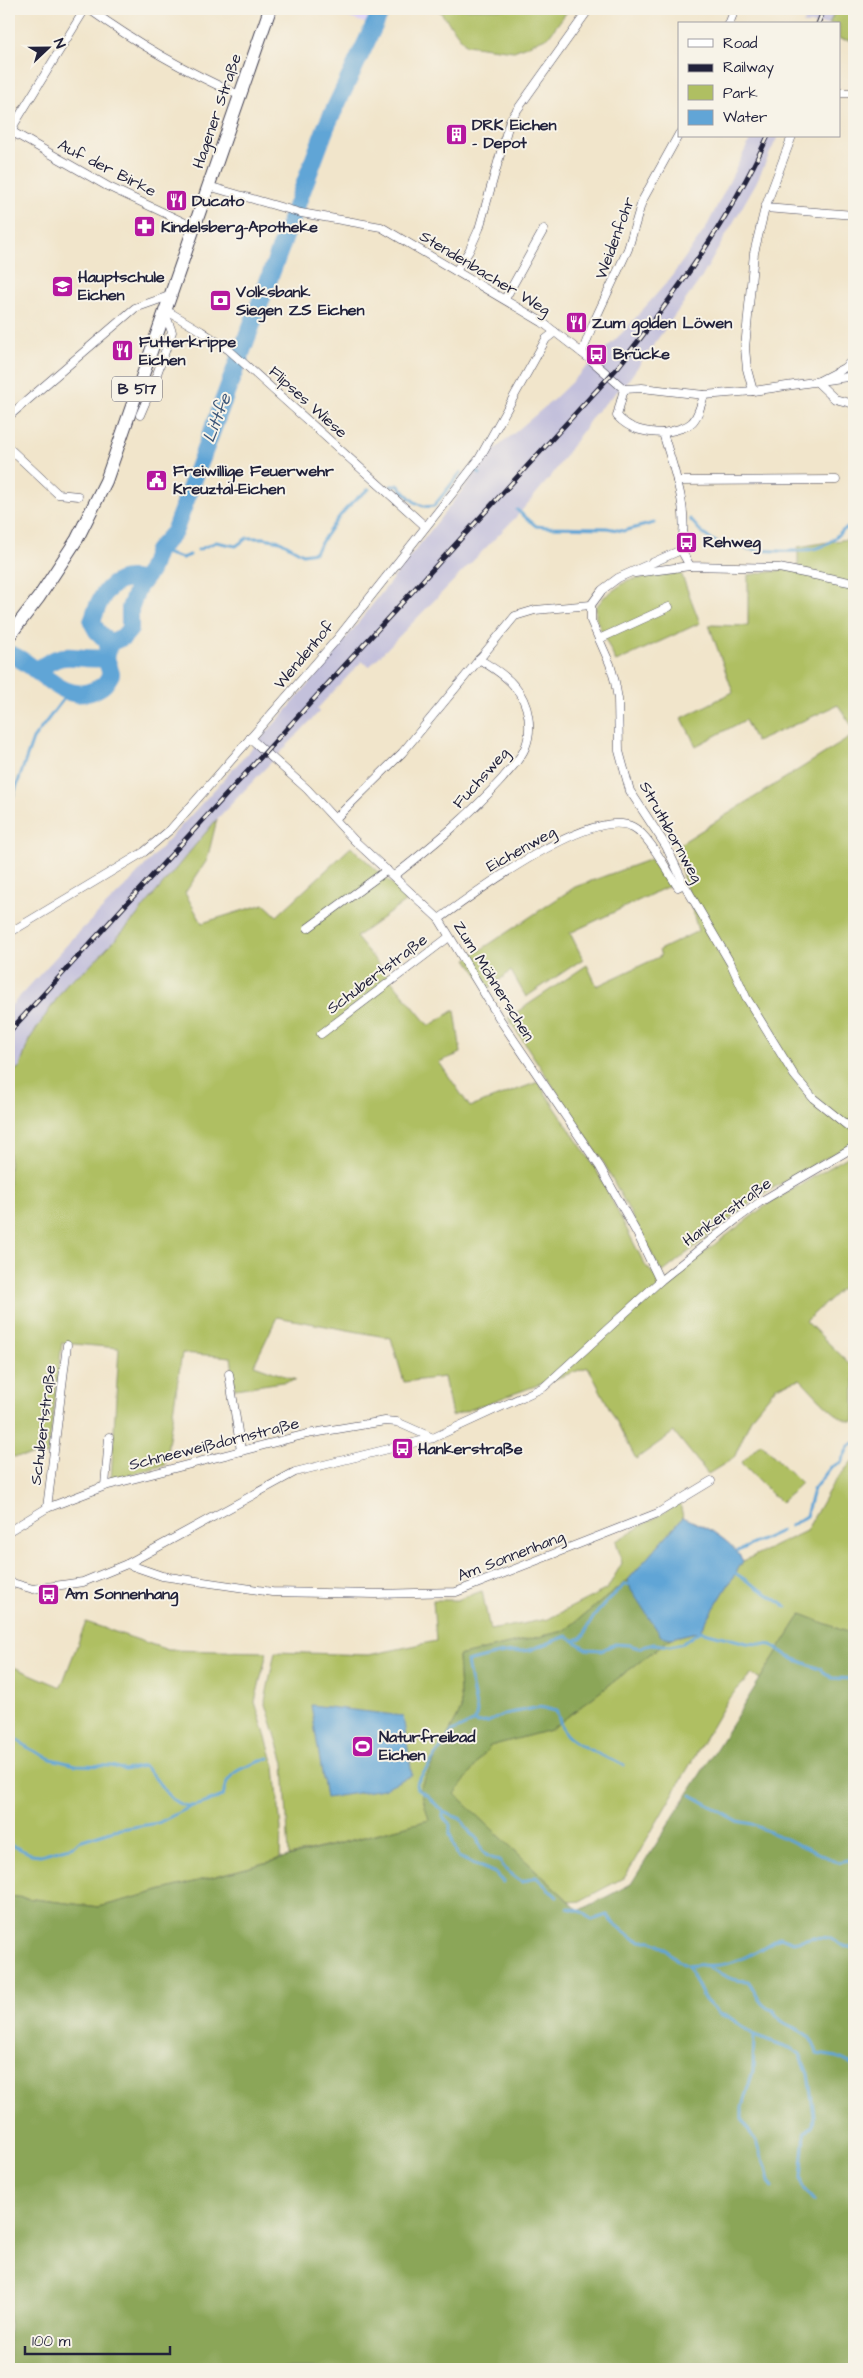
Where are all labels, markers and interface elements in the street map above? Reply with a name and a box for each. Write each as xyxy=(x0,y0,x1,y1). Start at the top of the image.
north arrow xyxy=(22,22,72,72)
legend xyxy=(678,22,840,138)
text: Road xyxy=(723,33,758,54)
text: N xyxy=(48,36,70,52)
street label: Hagener Straße xyxy=(187,50,248,172)
text: Railway xyxy=(723,57,774,79)
text: Park xyxy=(723,83,758,104)
text: Water xyxy=(723,107,767,128)
place label: DRK Eichen - Depot xyxy=(472,114,556,154)
building icon: DRK Eichen - Depot xyxy=(444,122,468,146)
street label: Auf der Birke xyxy=(54,134,160,202)
restaurant icon: Ducato xyxy=(164,189,188,213)
place label: Ducato xyxy=(192,190,245,212)
street label: Weidenfohr xyxy=(590,194,640,282)
pharmacy icon: Kindelsberg-Apotheke xyxy=(133,215,157,239)
place label: Kindelsberg-Apotheke xyxy=(161,216,318,240)
street label: Stendenbacher Weg xyxy=(415,225,555,322)
place label: Hauptschule Eichen xyxy=(78,266,165,306)
school or university icon: Hauptschule Eichen xyxy=(50,274,74,298)
place label: Volksbank Siegen ZS Eichen xyxy=(235,281,365,323)
bank icon: Volksbank Siegen ZS Eichen xyxy=(208,289,232,313)
restaurant icon: Zum golden Löwen xyxy=(564,311,588,335)
place label: Zum golden Löwen xyxy=(592,312,732,336)
place label: Futterkrippe Eichen xyxy=(139,331,237,371)
restaurant icon: Futterkrippe Eichen xyxy=(111,339,135,363)
bus stop icon: Brücke xyxy=(585,342,609,366)
place label: Brücke xyxy=(613,343,670,365)
street label: Flipses Wiese xyxy=(264,361,352,443)
road number: B 517 xyxy=(112,376,162,402)
water label: Littfe xyxy=(196,389,238,446)
place label: Freiwillige Feuerwehr Kreuztal-Eichen xyxy=(173,460,334,500)
public building icon: Freiwillige Feuerwehr Kreuztal-Eichen xyxy=(145,468,169,492)
bus stop icon: Rehweg xyxy=(675,530,699,554)
place label: Rehweg xyxy=(703,531,762,555)
street label: Wendenhof xyxy=(269,616,339,694)
street label: Fuchsweg xyxy=(448,743,515,814)
street label: Struthbornweg xyxy=(633,777,708,887)
street label: Eichenweg xyxy=(482,821,560,878)
street label: Zum Möhnerschen xyxy=(448,917,540,1045)
street label: Schubertstraße xyxy=(322,929,432,1019)
street label: Hankerstraße xyxy=(678,1172,776,1252)
street label: Schubertstraße xyxy=(25,1363,61,1486)
street label: Schneeweißdornstraße xyxy=(127,1412,302,1476)
bus stop icon: Hankerstraße xyxy=(390,1437,414,1461)
place label: Hankerstraße xyxy=(418,1438,523,1460)
street label: Am Sonnenhang xyxy=(454,1525,568,1588)
bus stop icon: Am Sonnenhang xyxy=(37,1582,61,1606)
place label: Am Sonnenhang xyxy=(65,1583,179,1607)
place label: Naturfreibad Eichen xyxy=(379,1726,476,1766)
sports icon: Naturfreibad Eichen xyxy=(351,1734,375,1758)
scale bar xyxy=(25,2323,170,2355)
text: 100 m xyxy=(32,2331,71,2352)

